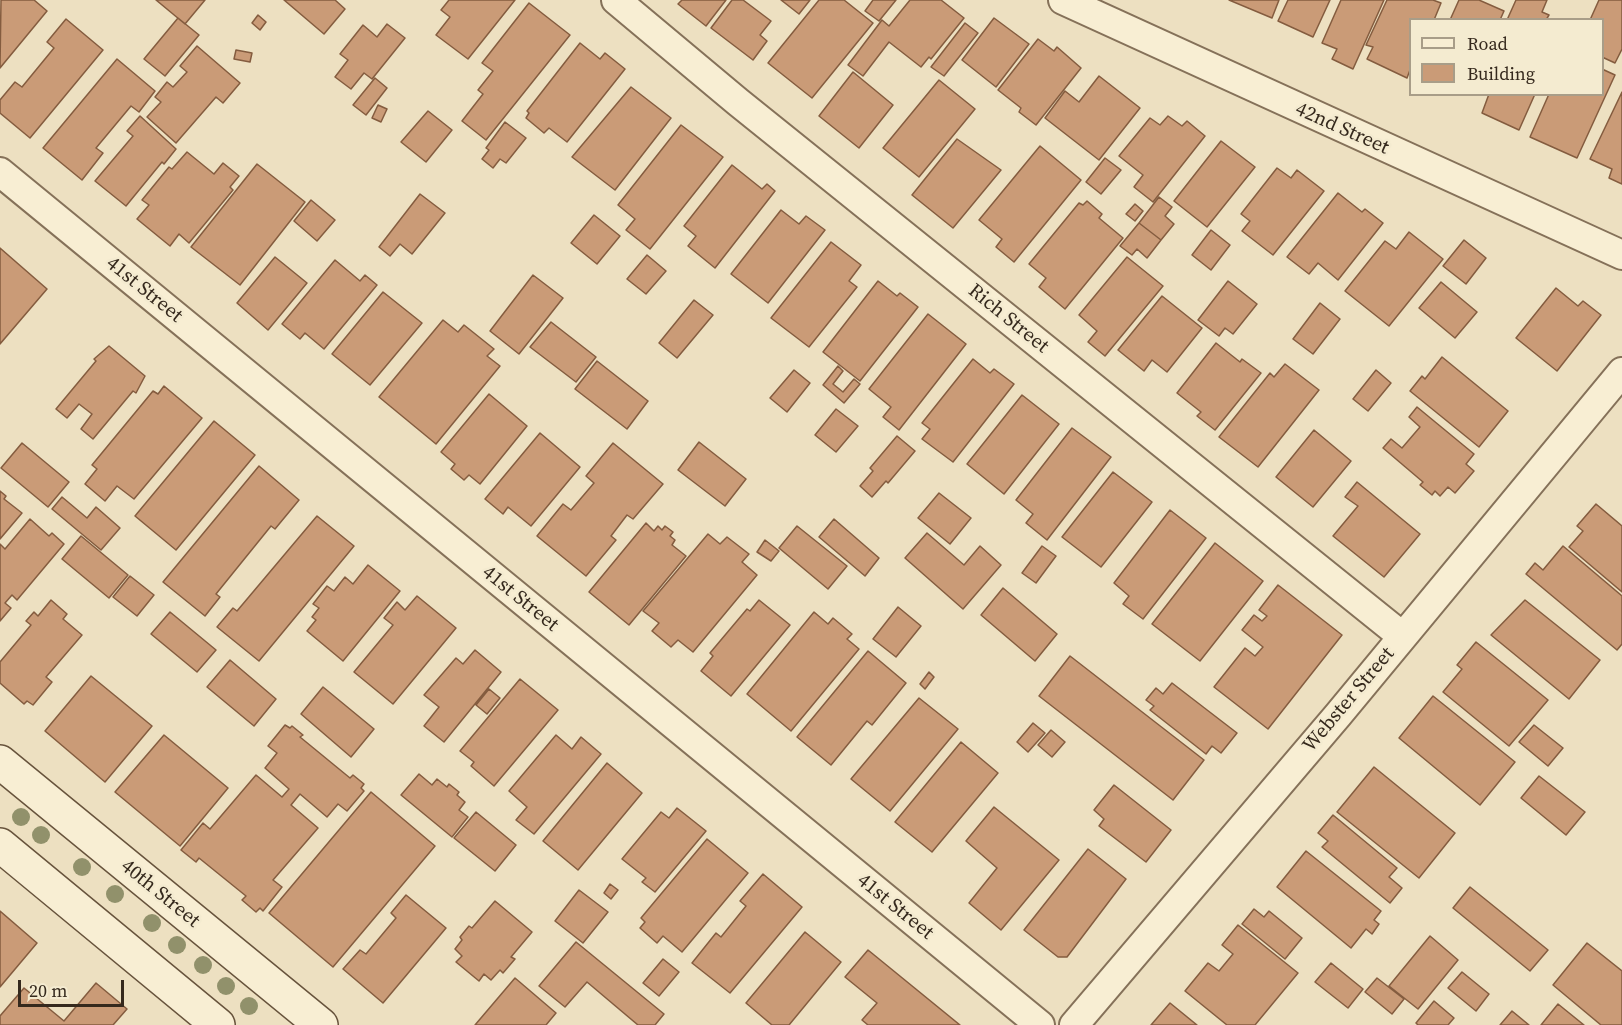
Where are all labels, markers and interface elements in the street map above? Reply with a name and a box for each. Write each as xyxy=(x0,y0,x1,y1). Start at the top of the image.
legend xyxy=(1409,18,1604,96)
text: Road xyxy=(1467,31,1508,56)
text: Building xyxy=(1467,61,1535,86)
street label: 42nd Street xyxy=(1292,98,1392,160)
street label: 41st Street xyxy=(101,252,187,328)
street label: Rich Street xyxy=(963,279,1053,359)
street label: 41st Street xyxy=(477,561,563,637)
street label: Webster Street xyxy=(1298,643,1400,757)
street label: 40th Street xyxy=(116,855,204,933)
street label: 41st Street xyxy=(852,869,938,945)
scale bar xyxy=(21,968,128,1006)
text: 20 m xyxy=(29,978,67,1003)

